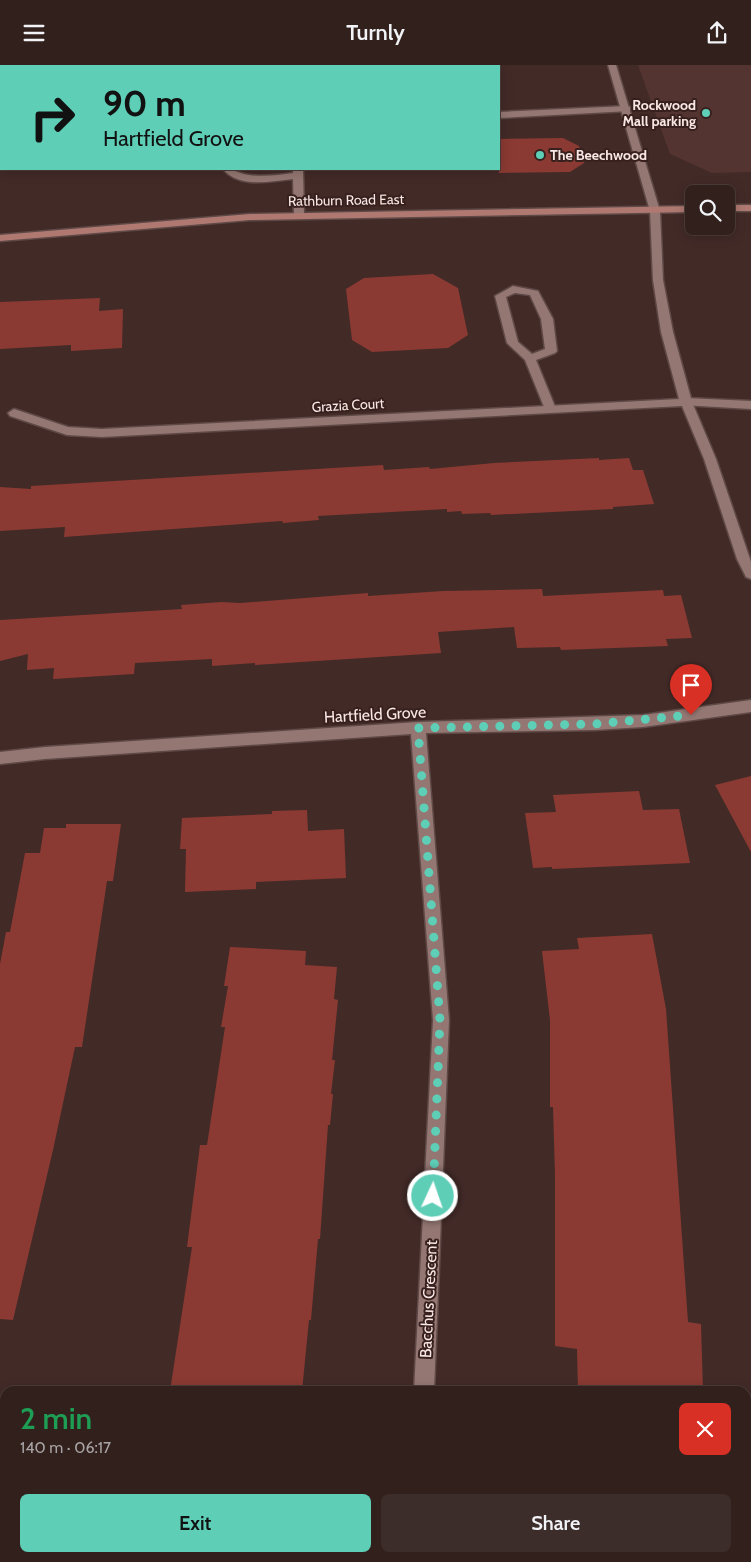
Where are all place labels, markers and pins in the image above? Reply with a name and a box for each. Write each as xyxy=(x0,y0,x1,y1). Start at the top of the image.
place label: Rockwood Mall parking xyxy=(622,96,696,130)
marker: Rockwood Mall parking xyxy=(700,107,712,119)
place label: The Beechwood xyxy=(550,146,647,164)
marker: The Beechwood xyxy=(534,149,546,161)
pin xyxy=(670,664,712,715)

